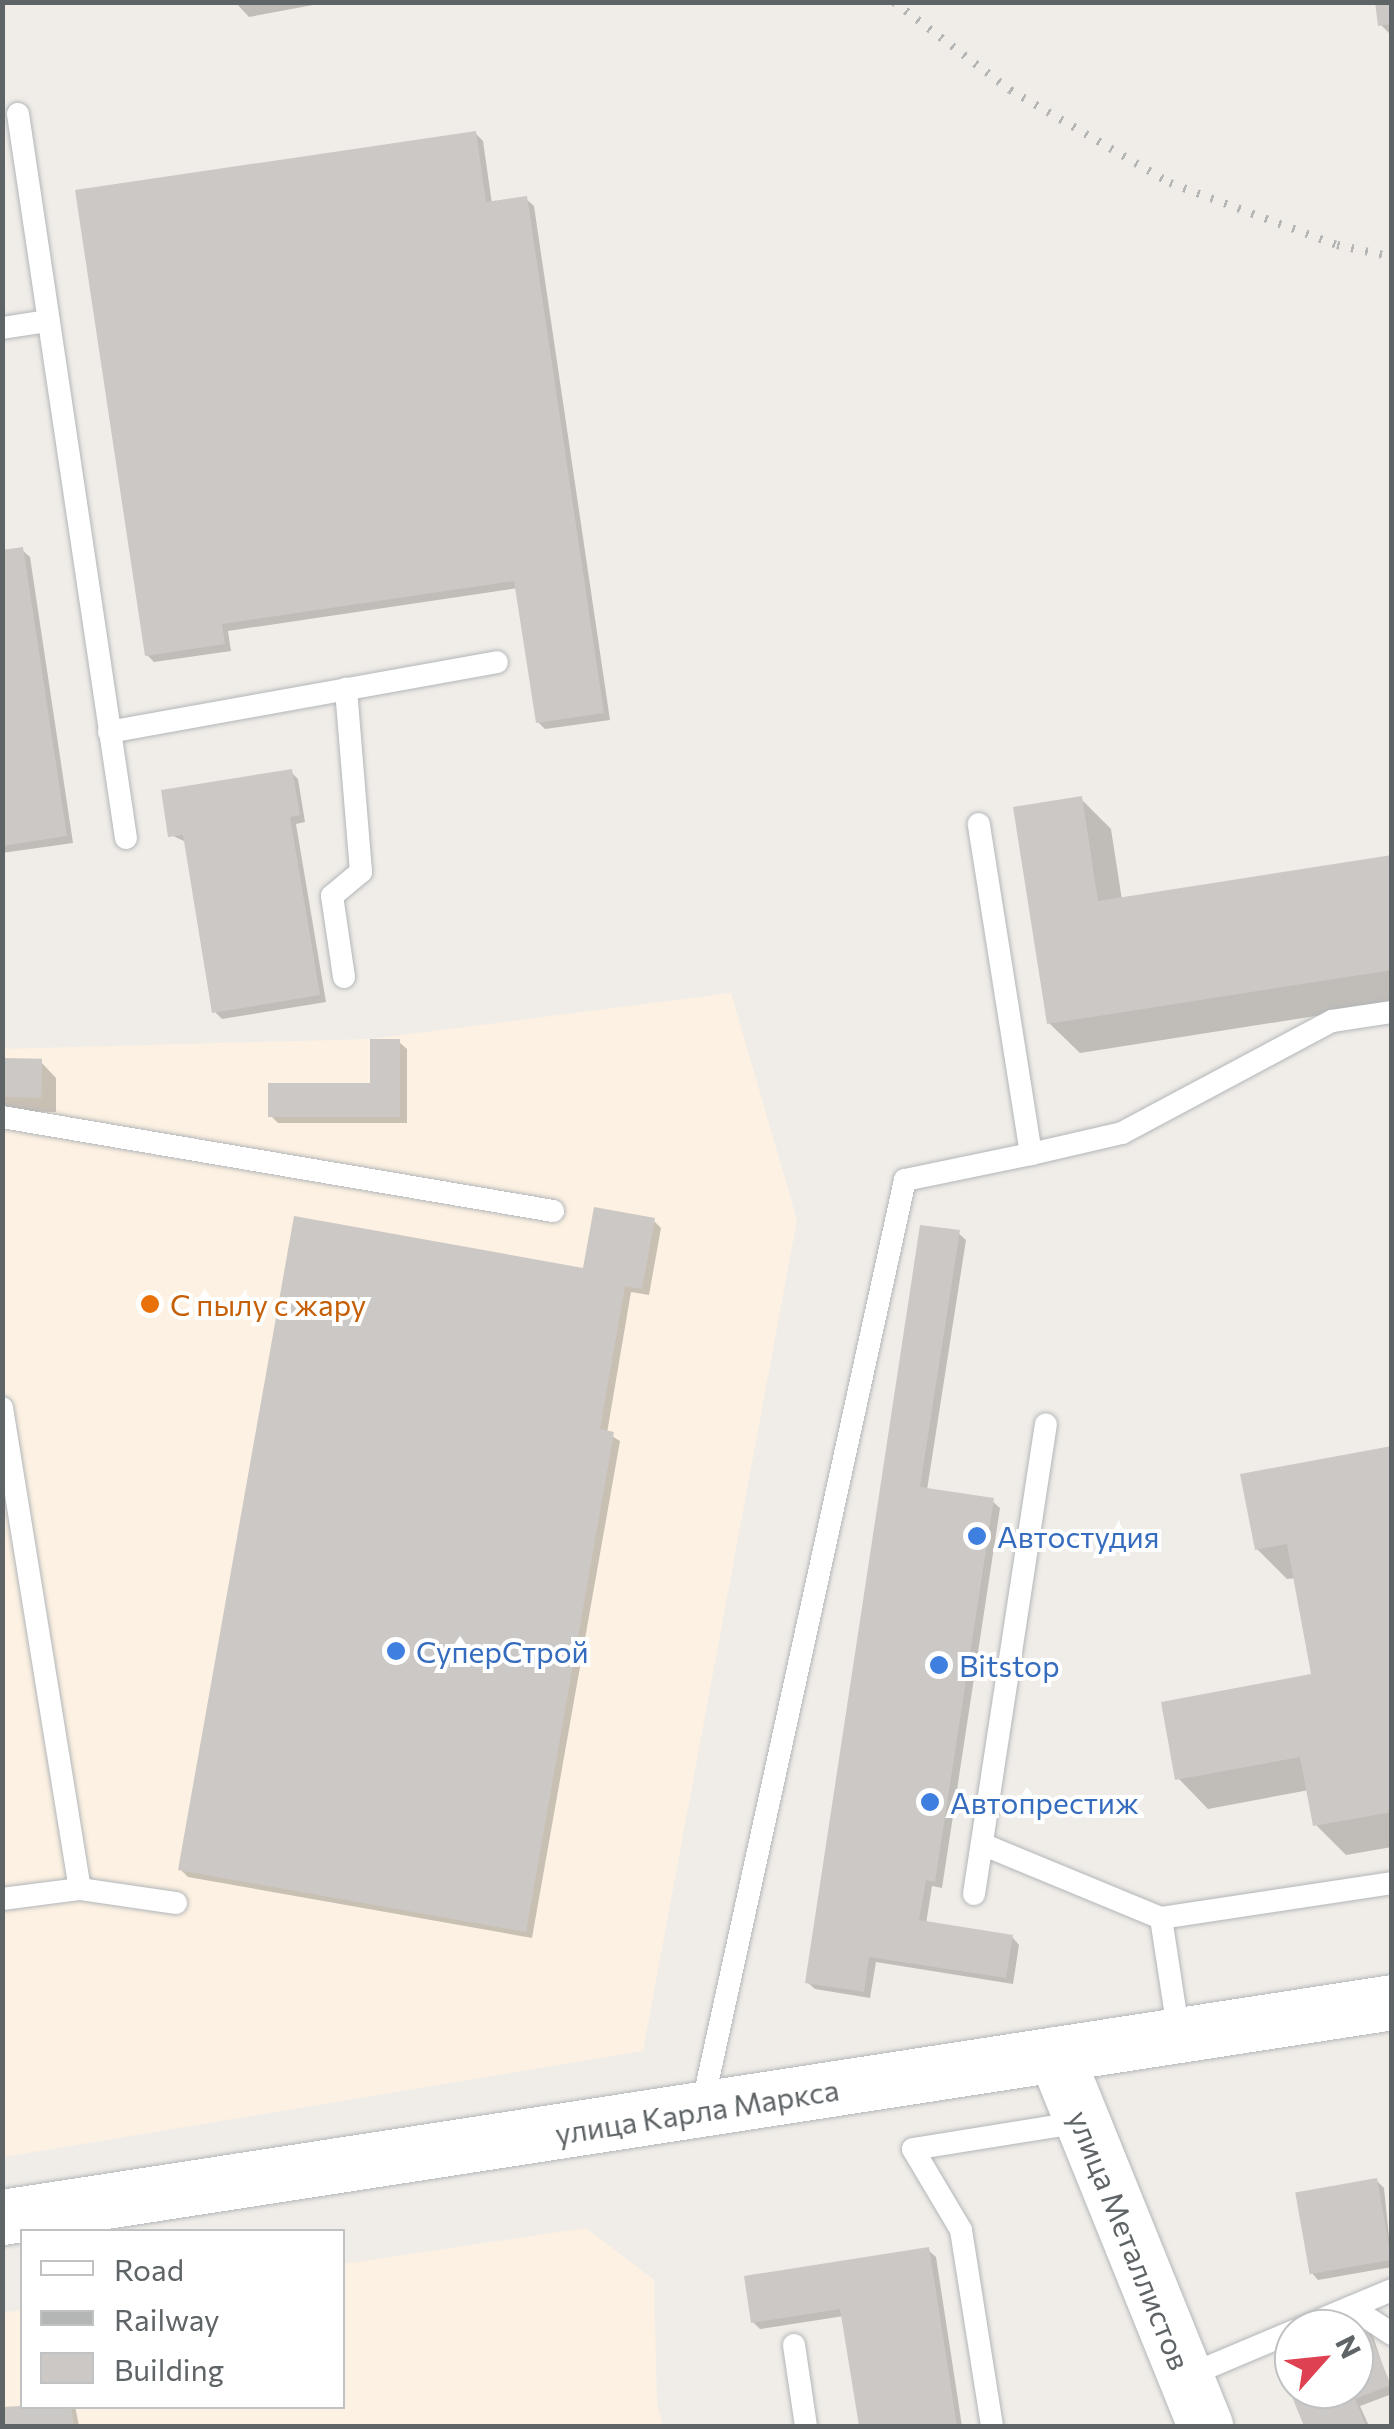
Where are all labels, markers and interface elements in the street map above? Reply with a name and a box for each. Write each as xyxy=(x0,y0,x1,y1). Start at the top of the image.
place label: С пылу с жару xyxy=(170,1286,366,1322)
marker: С пылу с жару xyxy=(139,1293,161,1315)
place label: Автостудия xyxy=(997,1518,1159,1554)
marker: Автостудия xyxy=(966,1525,988,1547)
place label: СуперСтрой xyxy=(416,1633,589,1669)
marker: СуперСтрой xyxy=(385,1640,407,1662)
place label: Bitstop xyxy=(959,1647,1060,1683)
marker: Bitstop xyxy=(928,1654,950,1676)
place label: Автопрестиж xyxy=(950,1784,1139,1820)
marker: Автопрестиж xyxy=(919,1791,941,1813)
street label: улица Карла Маркса xyxy=(552,2071,842,2151)
street label: улица Металлистов xyxy=(1062,2105,1198,2375)
legend xyxy=(20,2229,345,2409)
text: Road xyxy=(114,2250,184,2287)
text: Railway xyxy=(114,2300,220,2337)
north arrow xyxy=(1274,2309,1374,2409)
text: N xyxy=(1329,2329,1369,2363)
text: Building xyxy=(114,2350,224,2387)

